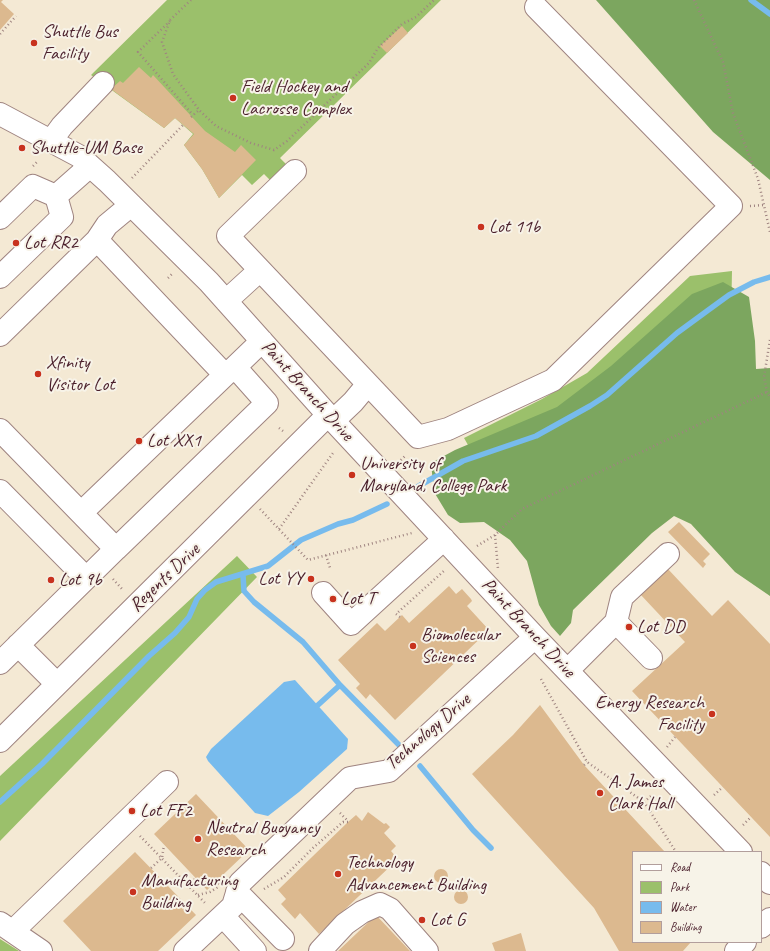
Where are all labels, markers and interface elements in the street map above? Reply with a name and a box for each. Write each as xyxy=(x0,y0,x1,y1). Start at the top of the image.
place label: Shuttle Bus Facility xyxy=(42,21,117,65)
marker: Shuttle Bus Facility xyxy=(29,38,39,48)
place label: Field Hockey and Lacrosse Complex xyxy=(241,76,351,120)
marker: Field Hockey and Lacrosse Complex xyxy=(228,93,238,103)
place label: Shuttle-UM Base xyxy=(30,137,142,159)
marker: Shuttle-UM Base xyxy=(17,143,27,153)
place label: Lot 11b xyxy=(489,216,540,238)
marker: Lot 11b xyxy=(476,222,486,232)
place label: Lot RR2 xyxy=(24,232,78,254)
marker: Lot RR2 xyxy=(11,238,21,248)
street label: Paint Branch Drive xyxy=(256,336,358,446)
place label: Xfinity Visitor Lot xyxy=(46,352,114,396)
marker: Xfinity Visitor Lot xyxy=(33,369,43,379)
place label: Lot XX1 xyxy=(147,430,201,452)
marker: Lot XX1 xyxy=(134,436,144,446)
place label: University of Maryland, College Park xyxy=(360,453,506,497)
marker: University of Maryland, College Park xyxy=(347,470,357,480)
street label: Regents Drive xyxy=(125,539,205,617)
place label: Lot YY xyxy=(258,568,303,590)
place label: Lot 9b xyxy=(59,569,102,591)
marker: Lot YY xyxy=(306,574,316,584)
street label: Paint Branch Drive xyxy=(476,574,580,682)
marker: Lot 9b xyxy=(46,575,56,585)
place label: Lot T xyxy=(341,588,375,610)
marker: Lot T xyxy=(328,594,338,604)
place label: Lot DD xyxy=(637,616,685,638)
marker: Lot DD xyxy=(624,622,634,632)
place label: Biomolecular Sciences xyxy=(421,624,500,668)
marker: Biomolecular Sciences xyxy=(408,641,418,651)
street label: Technology Drive xyxy=(381,689,475,775)
place label: Energy Research Facility xyxy=(595,692,704,736)
marker: Energy Research Facility xyxy=(707,709,717,719)
place label: A. James Clark Hall xyxy=(608,771,672,815)
marker: A. James Clark Hall xyxy=(595,788,605,798)
place label: Lot FF2 xyxy=(140,800,192,822)
marker: Lot FF2 xyxy=(127,806,137,816)
place label: Neutral Buoyancy Research xyxy=(206,817,320,861)
marker: Neutral Buoyancy Research xyxy=(193,834,203,844)
legend xyxy=(632,851,762,943)
place label: Technology Advancement Building xyxy=(346,852,486,896)
text: Road xyxy=(670,859,690,875)
marker: Technology Advancement Building xyxy=(333,869,343,879)
place label: Manufacturing Building xyxy=(141,870,238,914)
text: Park xyxy=(670,879,689,895)
marker: Manufacturing Building xyxy=(128,887,138,897)
text: Water xyxy=(670,899,696,915)
place label: Lot G xyxy=(430,909,465,931)
marker: Lot G xyxy=(417,915,427,925)
text: Building xyxy=(670,919,702,935)

